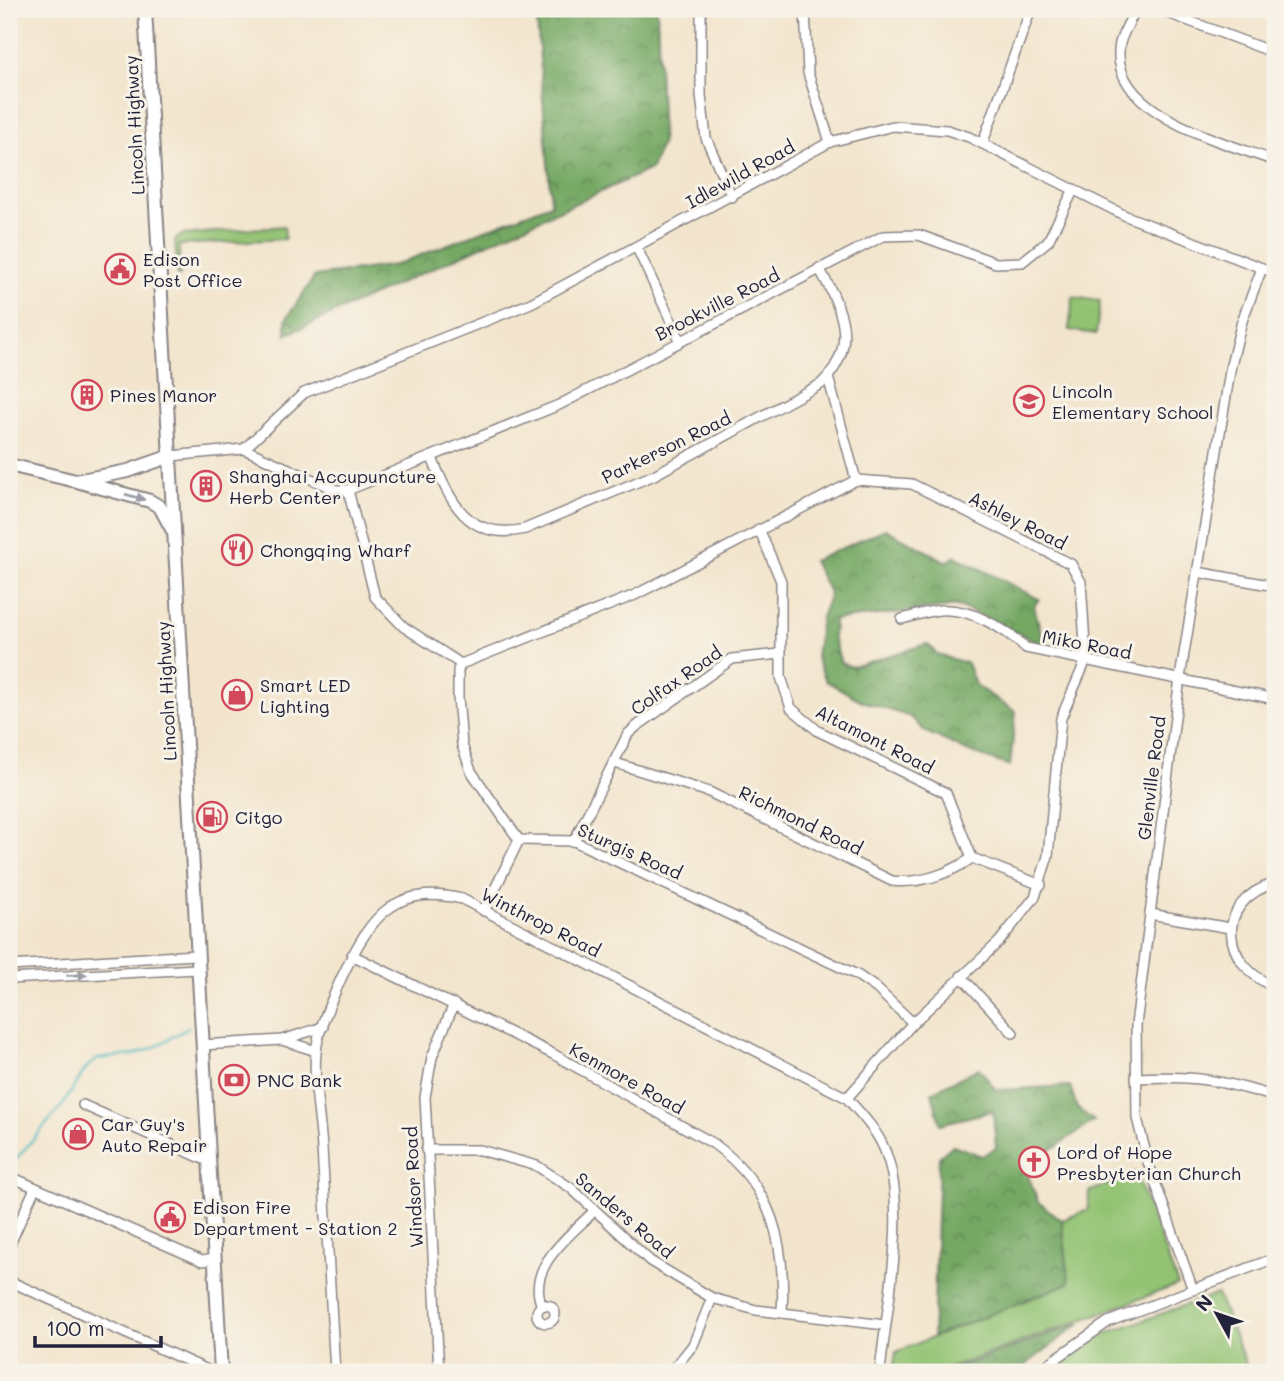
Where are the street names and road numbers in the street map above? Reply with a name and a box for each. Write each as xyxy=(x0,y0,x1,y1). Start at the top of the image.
street label: Lincoln Highway xyxy=(118,54,150,196)
street label: Idlewild Road xyxy=(681,134,799,214)
street label: Brookville Road xyxy=(651,262,783,346)
street label: Parkerson Road xyxy=(597,405,735,489)
street label: Ashley Road xyxy=(965,485,1071,555)
street label: Lincoln Highway xyxy=(150,620,182,762)
street label: Miko Road xyxy=(1040,624,1134,664)
street label: Colfax Road xyxy=(626,640,726,720)
street label: Altamont Road xyxy=(812,699,938,779)
street label: Glenville Road xyxy=(1131,715,1171,841)
street label: Richmond Road xyxy=(735,780,867,860)
street label: Sturgis Road xyxy=(574,817,686,885)
street label: Winthrop Road xyxy=(477,882,605,962)
street label: Kenmore Road xyxy=(565,1037,689,1119)
street label: Windsor Road xyxy=(398,1126,428,1248)
street label: Sanders Road xyxy=(570,1167,680,1263)

